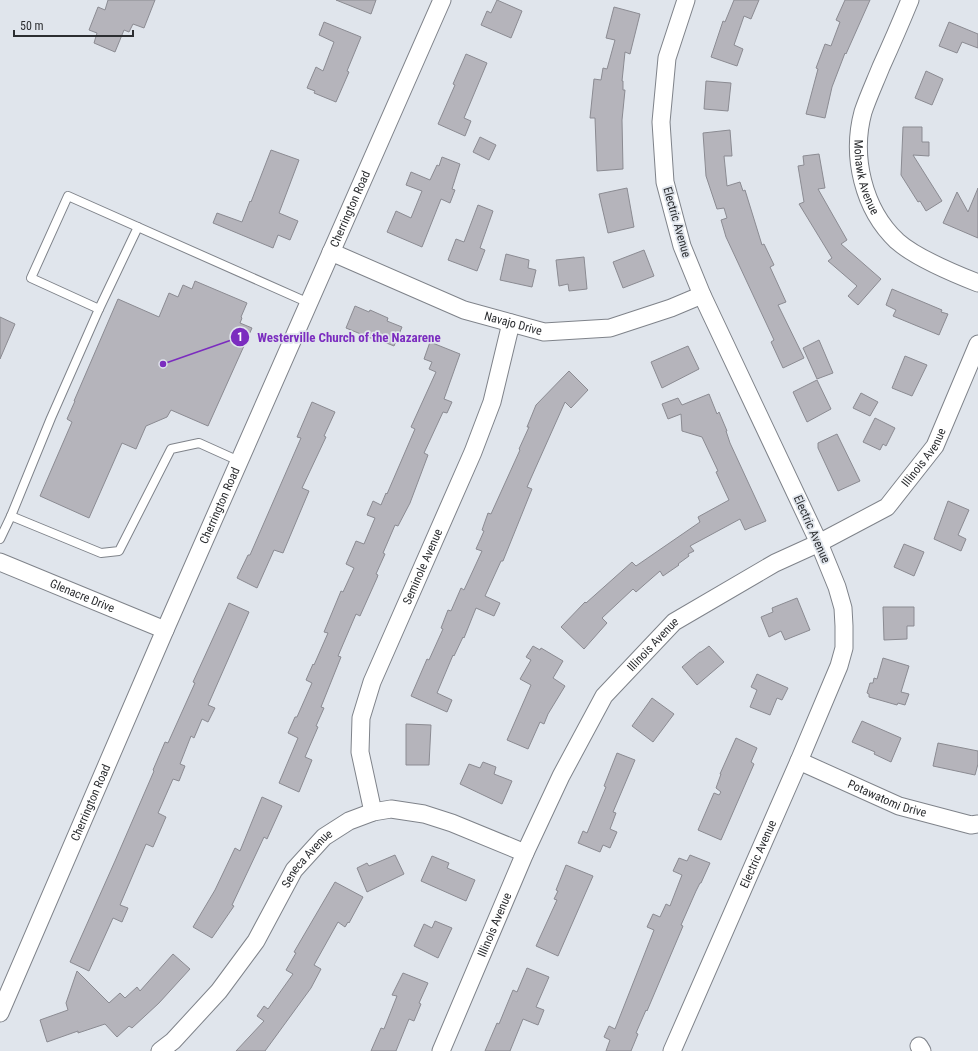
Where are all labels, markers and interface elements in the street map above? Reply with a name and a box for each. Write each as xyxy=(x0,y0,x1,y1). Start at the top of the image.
scale bar xyxy=(14,12,133,38)
text: 50 m xyxy=(20,19,44,33)
street label: Mohawk Avenue xyxy=(851,139,882,218)
street label: Cherrington Road xyxy=(327,168,373,249)
street label: Electric Avenue xyxy=(660,185,694,259)
street label: Navajo Drive xyxy=(483,309,544,338)
callout: Westerville Church of the Nazarene xyxy=(230,325,449,350)
text: 1 xyxy=(237,330,243,344)
text: Westerville Church of the Nazarene xyxy=(257,330,441,345)
street label: Illinois Avenue xyxy=(899,426,949,490)
street label: Cherrington Road xyxy=(197,465,243,546)
street label: Electric Avenue xyxy=(791,493,833,565)
street label: Seminole Avenue xyxy=(400,526,446,607)
street label: Glenacre Drive xyxy=(48,576,117,616)
street label: Illinois Avenue xyxy=(624,614,681,674)
street label: Cherrington Road xyxy=(68,762,113,843)
street label: Potawatomi Drive xyxy=(846,777,928,820)
street label: Electric Avenue xyxy=(737,818,779,890)
street label: Seneca Avenue xyxy=(279,826,335,890)
street label: Illinois Avenue xyxy=(475,890,515,959)

